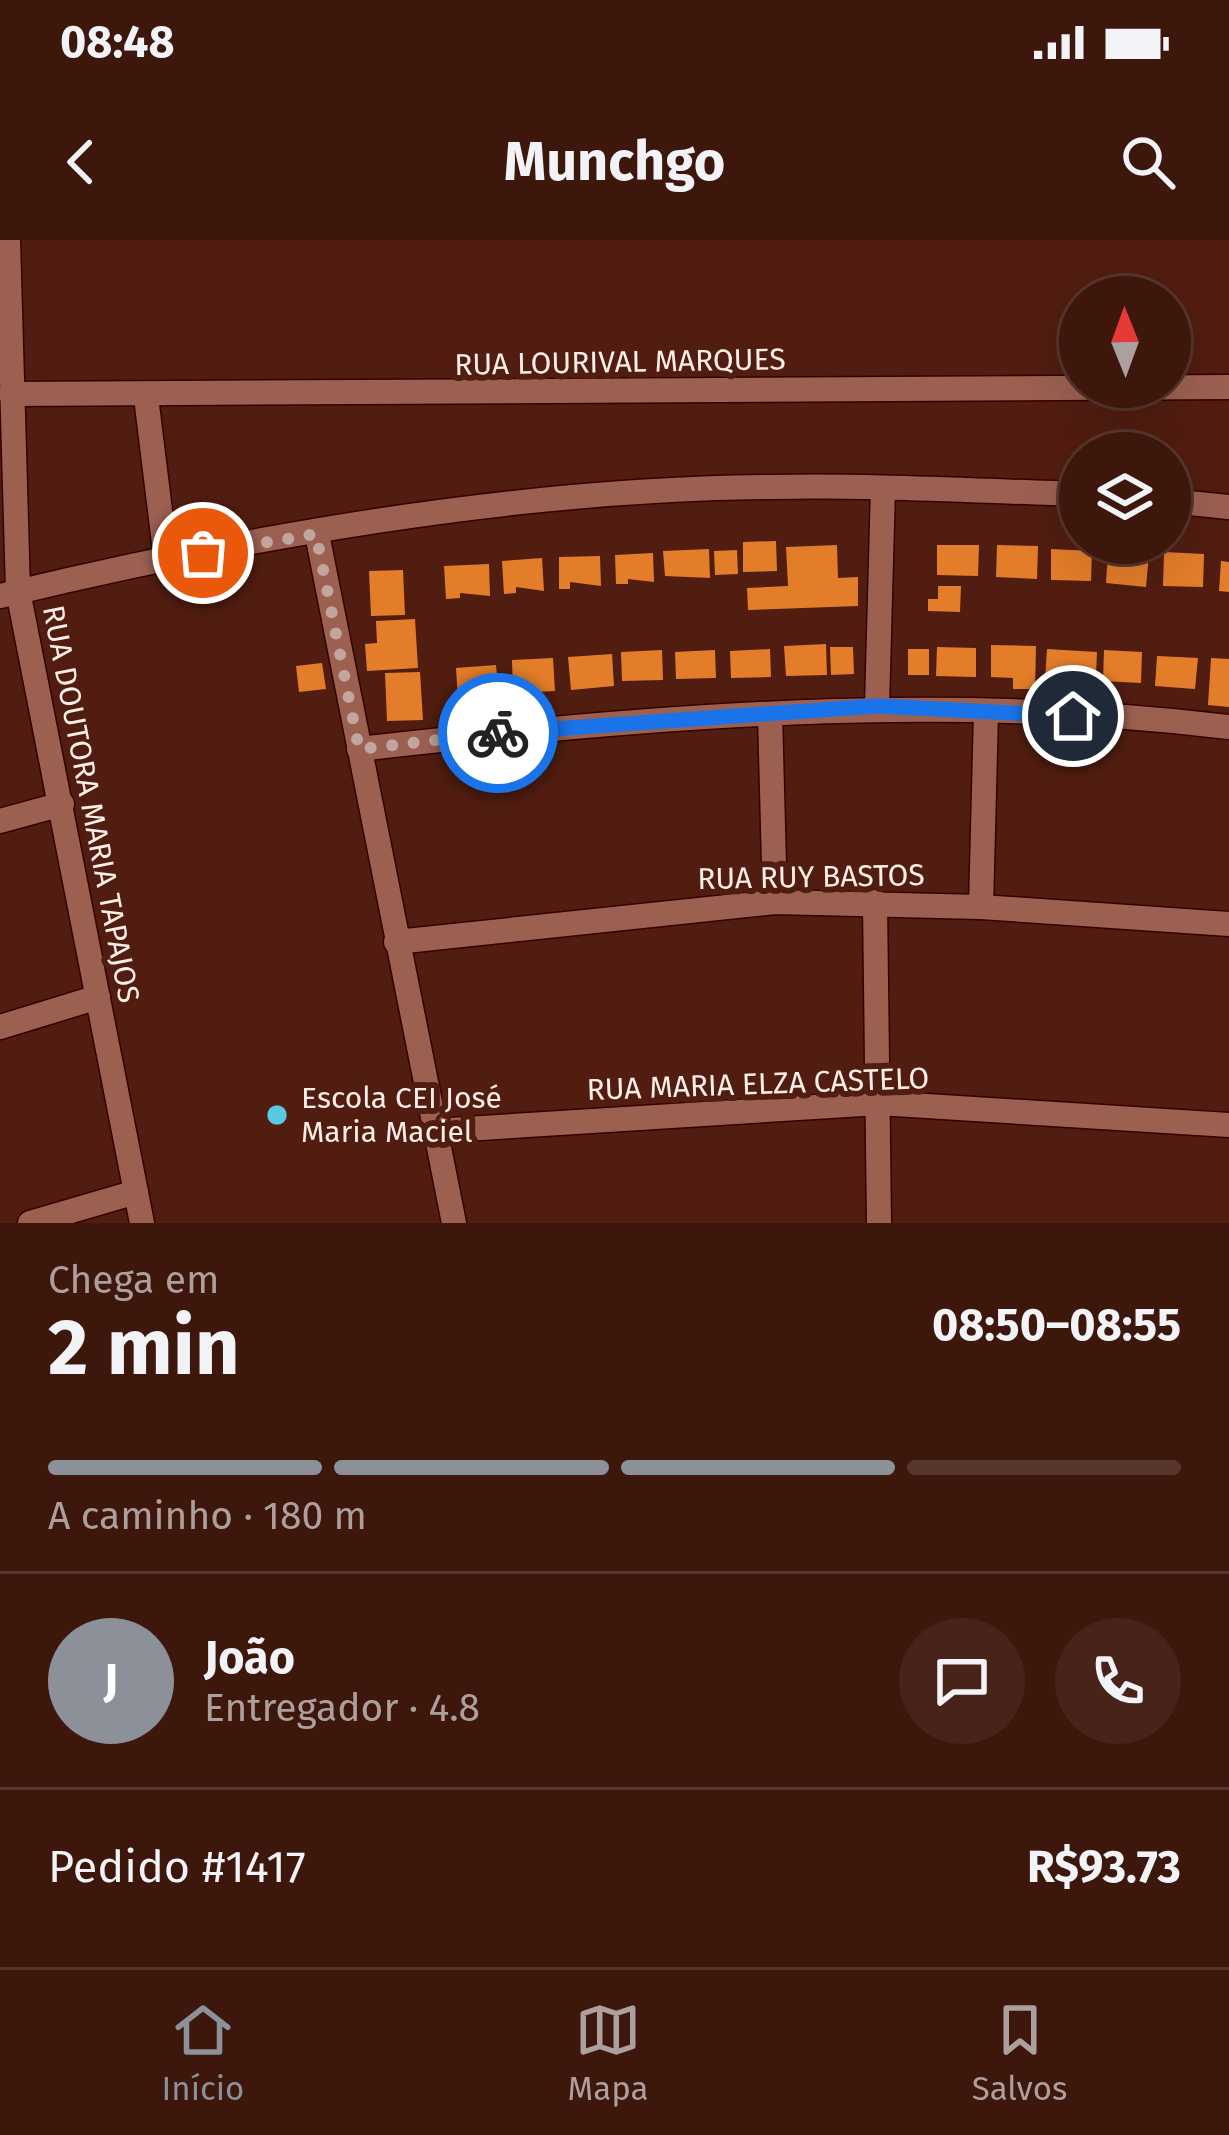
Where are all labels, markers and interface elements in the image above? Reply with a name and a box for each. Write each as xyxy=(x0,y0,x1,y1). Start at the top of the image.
text: 08:48 xyxy=(60,15,175,69)
icon: back xyxy=(48,129,114,195)
icon: search xyxy=(1115,129,1181,195)
text: Munchgo xyxy=(504,130,725,194)
north arrow xyxy=(1059,276,1191,408)
map controls xyxy=(1059,276,1191,564)
street label: RUA LOURIVAL MARQUES xyxy=(454,341,786,383)
button: layers xyxy=(1059,432,1191,564)
pin xyxy=(152,502,254,604)
icon: bag xyxy=(170,520,236,586)
street label: RUA DOUTORA MARIA TAPAJOS xyxy=(35,602,147,1006)
pin xyxy=(1022,665,1124,767)
courier xyxy=(438,673,558,793)
icon: home xyxy=(1040,683,1106,749)
icon: bike xyxy=(465,700,531,766)
street label: RUA RUY BASTOS xyxy=(697,857,925,897)
street label: RUA MARIA ELZA CASTELO xyxy=(586,1060,930,1108)
place label: Escola CEI José Maria Maciel xyxy=(301,1080,502,1150)
marker: Escola CEI José Maria Maciel xyxy=(264,1102,290,1128)
text: Chega em xyxy=(48,1257,219,1303)
text: 08:50–08:55 xyxy=(932,1298,1181,1352)
text: 2 min xyxy=(48,1301,240,1395)
text: A caminho · 180 m xyxy=(48,1493,367,1539)
button: chat xyxy=(899,1618,1025,1744)
button: phone xyxy=(1055,1618,1181,1744)
text: João xyxy=(204,1631,295,1685)
text: J xyxy=(104,1654,118,1708)
text: Entregador · 4.8 xyxy=(204,1685,480,1731)
text: Pedido #1417 xyxy=(48,1840,306,1894)
text: R$93.73 xyxy=(1027,1840,1181,1894)
tab: Início xyxy=(162,1997,244,2109)
tab: Mapa xyxy=(568,1997,648,2109)
tab: Salvos xyxy=(972,1997,1067,2109)

